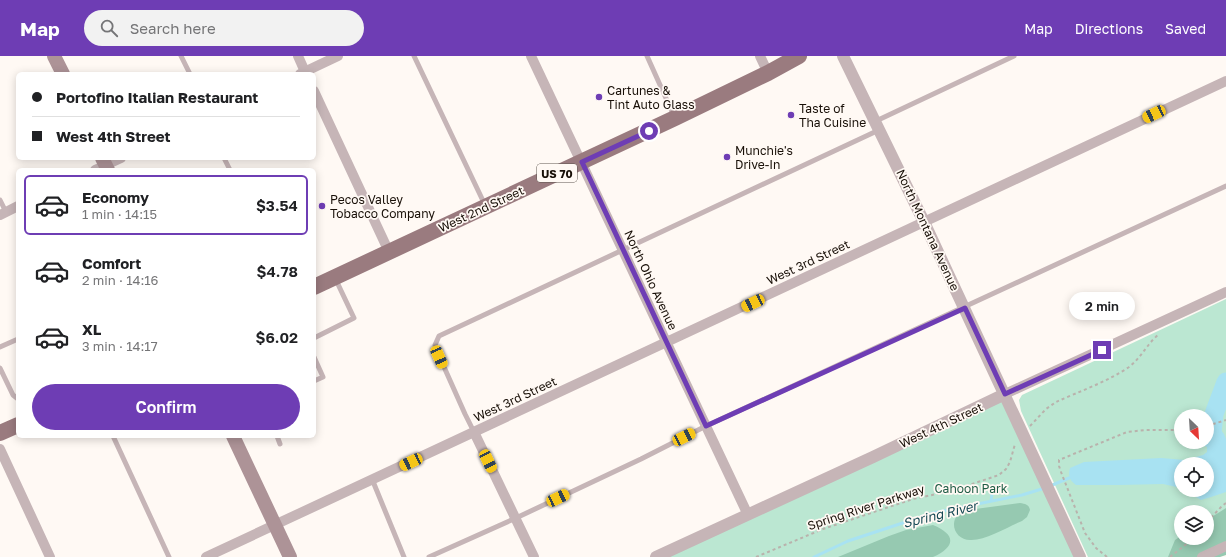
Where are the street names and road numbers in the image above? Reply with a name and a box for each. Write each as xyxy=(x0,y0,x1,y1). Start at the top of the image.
road number: US 70 xyxy=(537,164,577,182)
street label: North Montana Avenue xyxy=(893,167,963,293)
street label: West 2nd Street xyxy=(436,183,526,235)
street label: North Ohio Avenue xyxy=(621,228,681,332)
street label: West 3rd Street xyxy=(764,236,852,288)
street label: West 3rd Street xyxy=(471,373,559,425)
street label: West 4th Street xyxy=(897,399,985,451)
street label: Spring River Parkway xyxy=(806,481,927,533)

